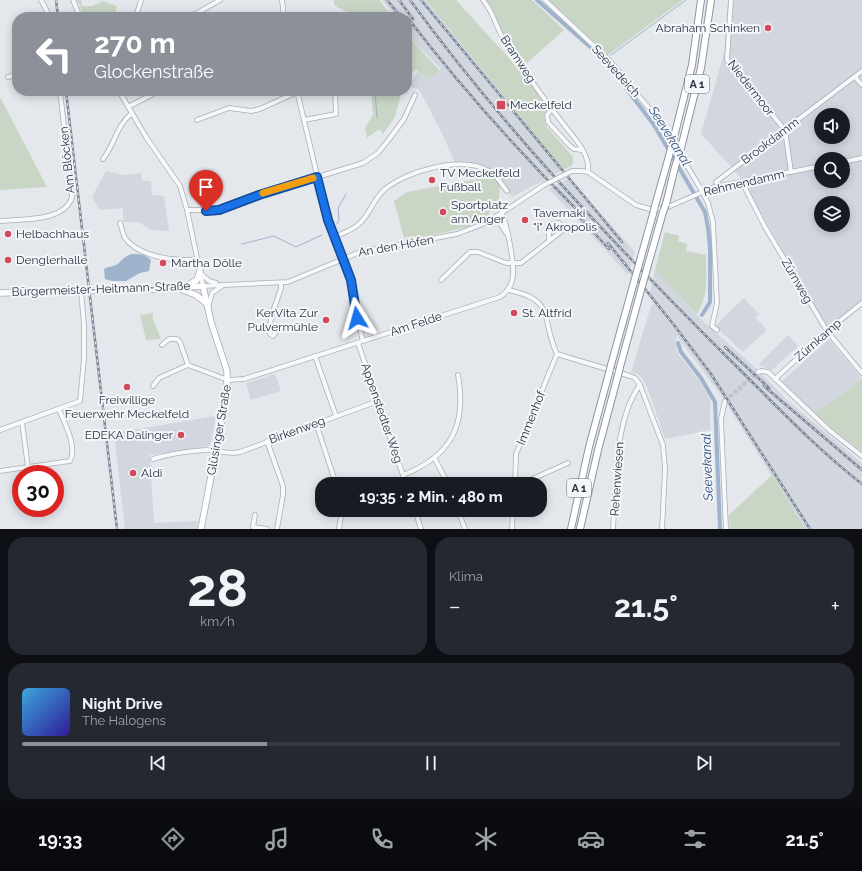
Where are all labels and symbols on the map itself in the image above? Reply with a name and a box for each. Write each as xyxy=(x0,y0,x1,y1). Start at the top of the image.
place label: Abraham Schinken xyxy=(656,21,760,35)
marker: Abraham Schinken xyxy=(763,23,773,33)
street label: Bramweg xyxy=(498,33,538,85)
street label: Seevedeich xyxy=(589,42,643,100)
street label: Niedermoor xyxy=(725,57,778,119)
road number: A 1 xyxy=(685,75,709,93)
place label: Meckelfeld xyxy=(510,98,572,112)
marker: Meckelfeld xyxy=(495,99,507,111)
water label: Seevekanal xyxy=(645,102,695,169)
street label: Brookdamm xyxy=(738,115,802,167)
street label: Am Blöcken xyxy=(57,126,77,194)
place label: TV Meckelfeld Fußball xyxy=(440,166,520,194)
street label: Rehmendamm xyxy=(702,167,786,199)
pin xyxy=(189,170,223,211)
marker: TV Meckelfeld Fußball xyxy=(427,175,437,185)
place label: Sportplatz am Anger xyxy=(451,198,508,226)
place label: Tavernaki "i" Akropolis xyxy=(533,206,597,234)
marker: Sportplatz am Anger xyxy=(438,207,448,217)
marker: Tavernaki "i" Akropolis xyxy=(520,215,530,225)
place label: Helbachhaus xyxy=(16,227,89,241)
marker: Helbachhaus xyxy=(3,229,13,239)
street label: An den Höfen xyxy=(357,232,435,260)
place label: Denglerhalle xyxy=(16,253,88,267)
marker: Denglerhalle xyxy=(3,255,13,265)
place label: Martha Dölle xyxy=(171,256,242,270)
street label: Zürnweg xyxy=(779,256,815,306)
marker: Martha Dölle xyxy=(158,258,168,268)
street label: Bürgermeister-Heitmann-Straße xyxy=(11,279,191,299)
position arrow xyxy=(336,297,378,339)
place label: KerVita Zur Pulvermühle xyxy=(247,306,319,334)
place label: St. Altfrid xyxy=(522,306,572,320)
marker: St. Altfrid xyxy=(509,308,519,318)
street label: Am Felde xyxy=(388,309,444,339)
marker: KerVita Zur Pulvermühle xyxy=(321,315,331,325)
street label: Zürnkamp xyxy=(792,316,844,364)
street label: Appenstedter Weg xyxy=(358,361,406,465)
marker: Freiwillige Feuerwehr Meckelfeld xyxy=(122,382,132,392)
street label: Glüsinger Straße xyxy=(204,384,234,476)
street label: Immenhof xyxy=(514,388,549,447)
place label: Freiwillige Feuerwehr Meckelfeld xyxy=(65,393,189,421)
street label: Birkenweg xyxy=(267,413,327,447)
place label: EDEKA Dalinger xyxy=(85,428,174,442)
marker: EDEKA Dalinger xyxy=(176,430,186,440)
water label: Seevekanal xyxy=(698,432,716,502)
street label: Rehenwiesen xyxy=(607,441,627,517)
speed limit sign: 30 xyxy=(12,465,64,517)
place label: Aldi xyxy=(141,466,162,480)
marker: Aldi xyxy=(128,468,138,478)
road number: A 1 xyxy=(567,479,591,497)

